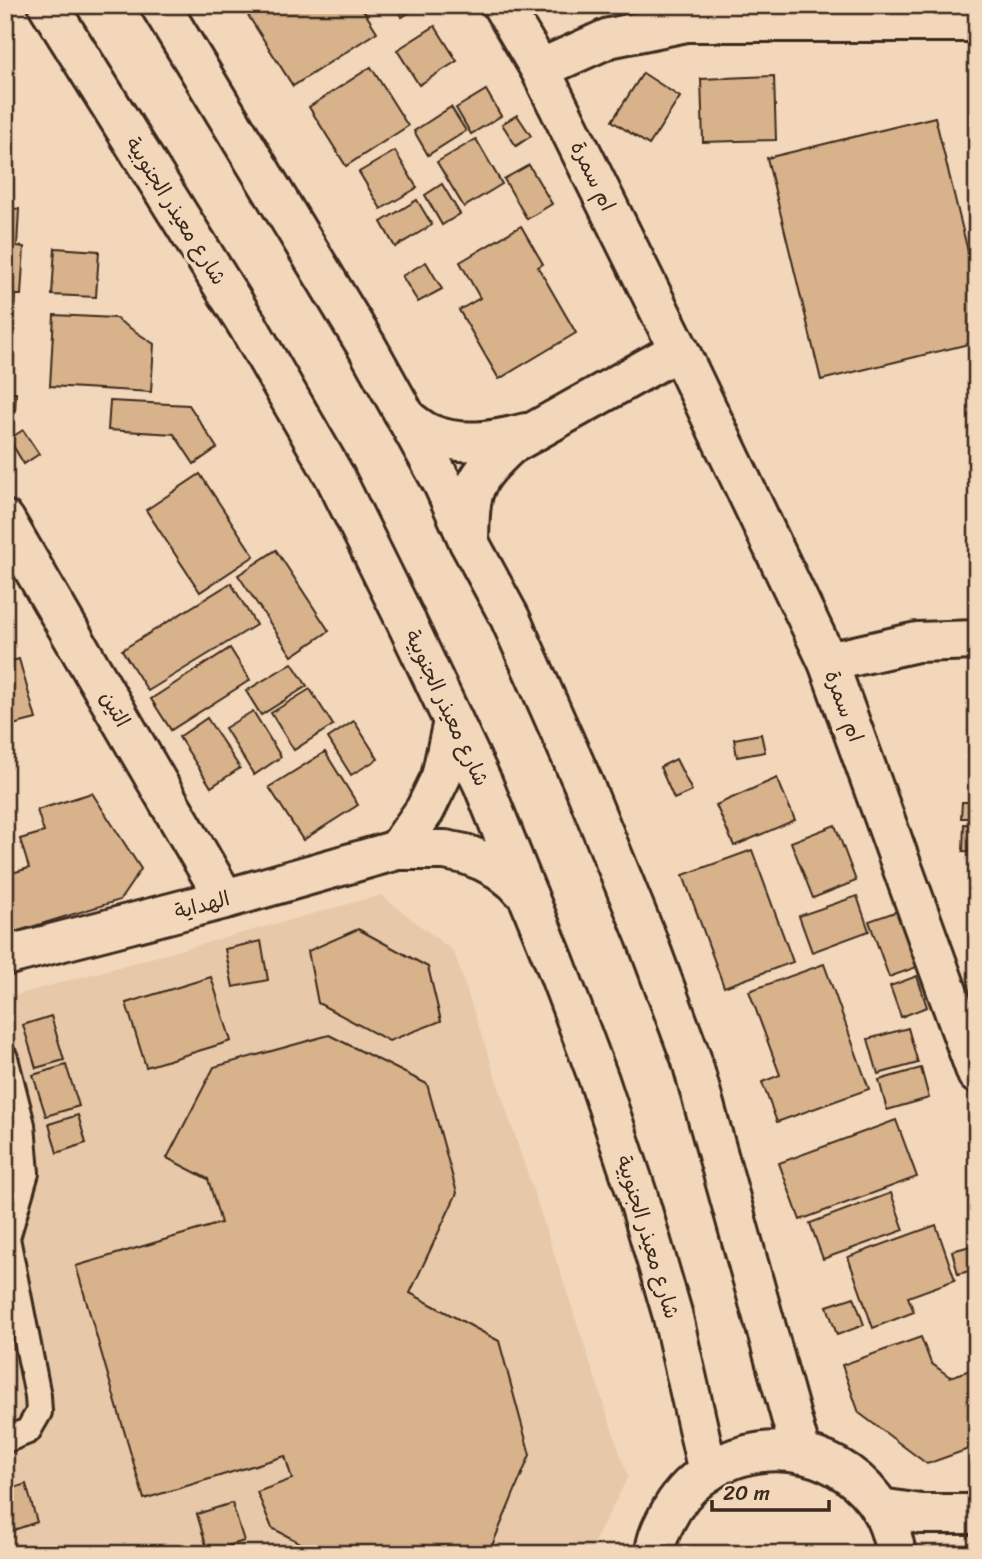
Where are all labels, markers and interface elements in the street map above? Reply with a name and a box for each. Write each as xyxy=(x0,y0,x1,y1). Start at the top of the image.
street label: شارع معيذر الجنوبية xyxy=(115,129,237,293)
street label: ام سمرة xyxy=(560,134,626,218)
street label: شارع معيذر الجنوبية xyxy=(394,623,500,793)
street label: ام سمرة xyxy=(813,664,875,748)
street label: التين xyxy=(89,683,141,735)
street label: الهداية xyxy=(170,879,234,931)
street label: شارع معيذر الجنوبية xyxy=(605,1150,691,1324)
scale bar xyxy=(712,1468,830,1512)
text: 20 m xyxy=(723,1474,770,1512)

